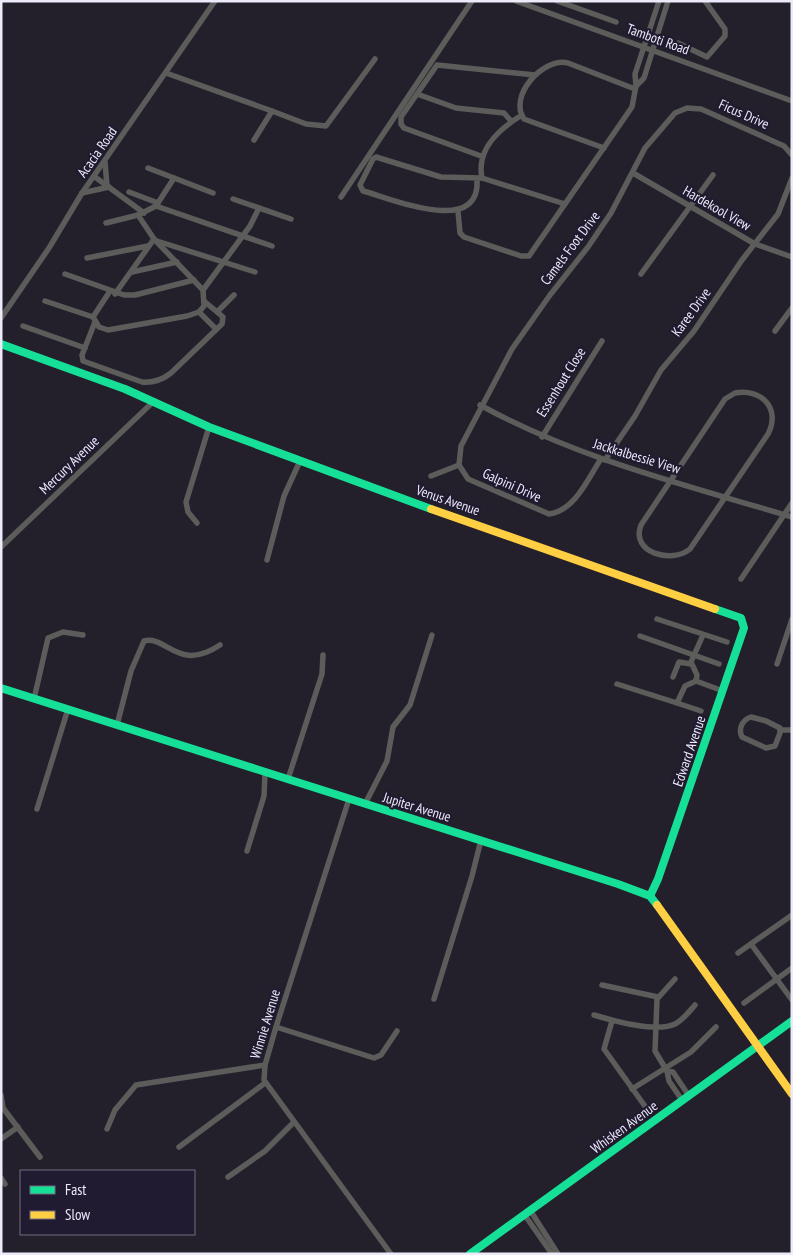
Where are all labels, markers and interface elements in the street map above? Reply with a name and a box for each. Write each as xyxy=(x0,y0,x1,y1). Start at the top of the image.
street label: Tamboti Road xyxy=(624,19,692,59)
street label: Ficus Drive xyxy=(716,95,772,133)
street label: Acacia Road xyxy=(73,123,121,181)
street label: Hardekool View xyxy=(680,181,755,235)
street label: Camels Foot Drive xyxy=(536,207,604,288)
street label: Karee Drive xyxy=(667,284,715,340)
street label: Essenhout Close xyxy=(533,344,590,420)
street label: Mercury Avenue xyxy=(35,432,103,498)
street label: Jackkalbessie View xyxy=(590,434,683,478)
street label: Galpini Drive xyxy=(480,464,544,506)
street label: Venus Avenue xyxy=(413,480,483,519)
street label: Edward Avenue xyxy=(668,713,710,789)
street label: Jupiter Avenue xyxy=(380,788,453,826)
street label: Winnie Avenue xyxy=(246,987,284,1061)
street label: Whisken Avenue xyxy=(587,1097,661,1157)
legend xyxy=(20,1170,195,1235)
text: Fast xyxy=(65,1180,86,1199)
text: Slow xyxy=(65,1205,90,1224)

